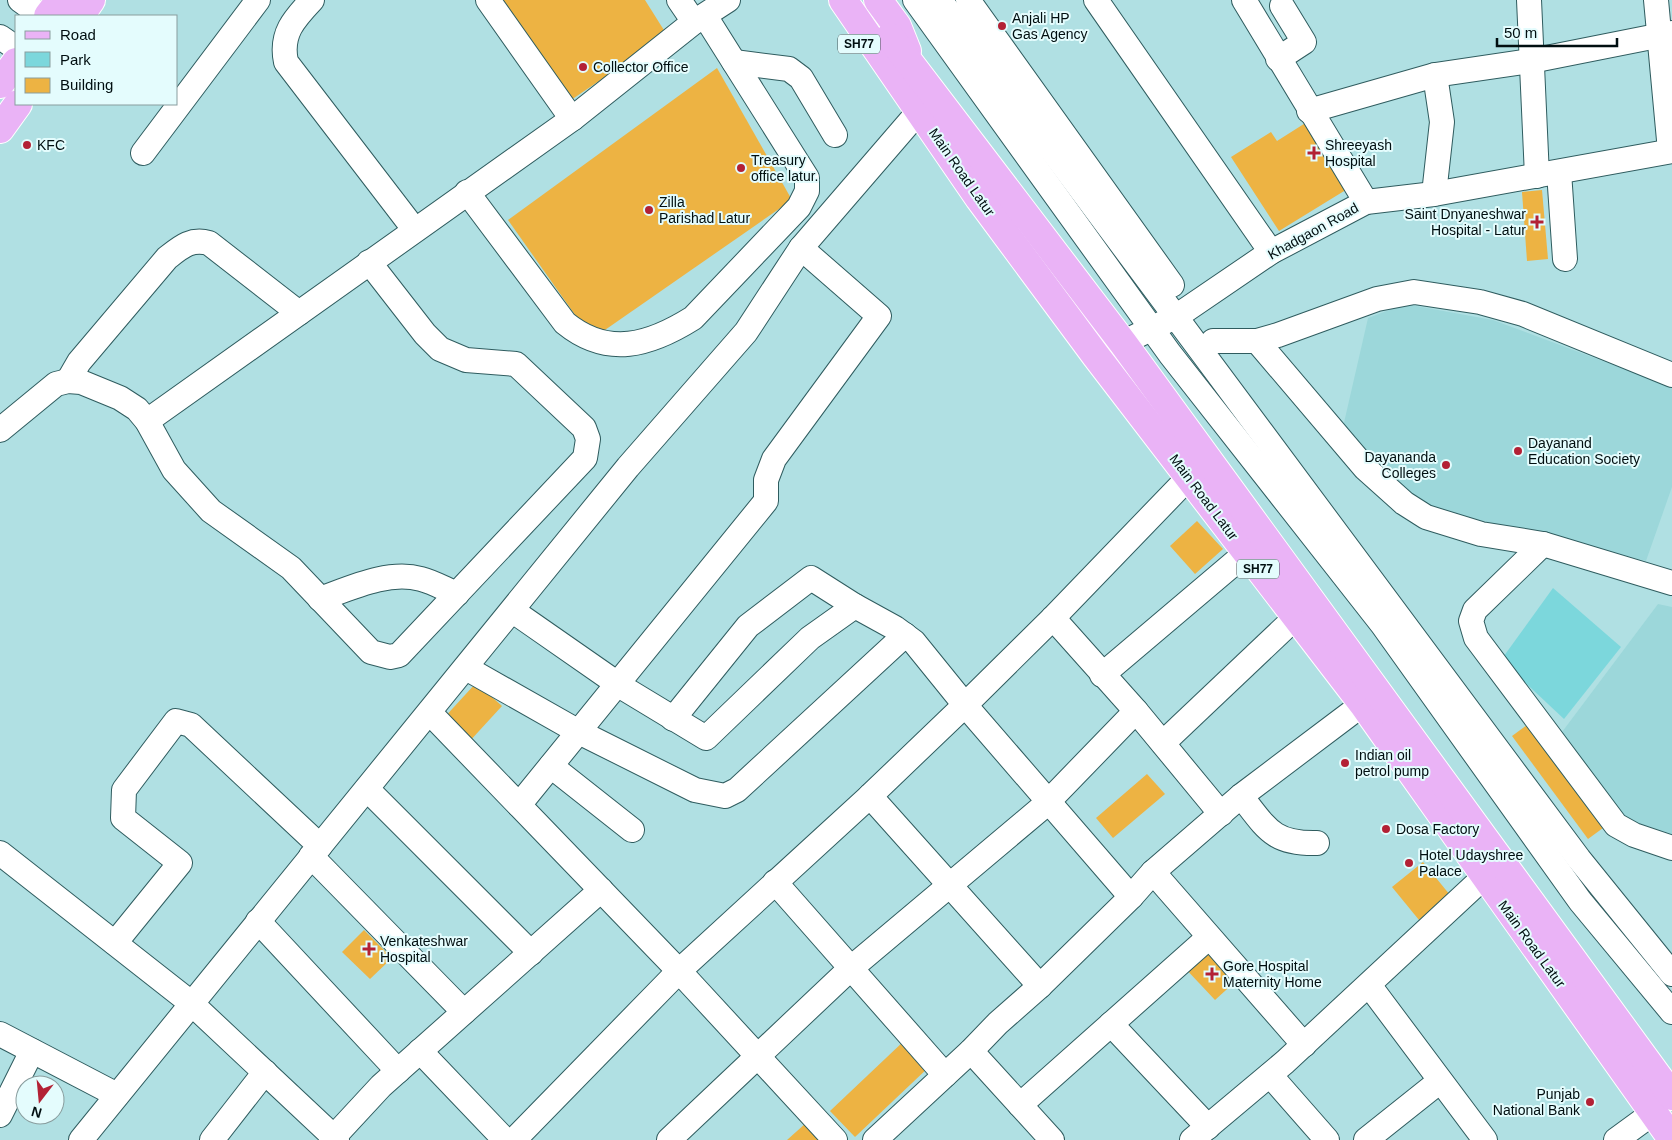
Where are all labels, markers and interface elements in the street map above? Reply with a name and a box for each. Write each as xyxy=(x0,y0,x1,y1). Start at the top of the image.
place label: Anjali HP Gas Agency xyxy=(1012,10,1088,42)
legend xyxy=(15,15,178,105)
scale bar xyxy=(1497,15,1617,47)
marker: Anjali HP Gas Agency xyxy=(996,20,1008,32)
text: 50 m xyxy=(1504,24,1537,41)
text: Road xyxy=(60,26,96,43)
road number: SH77 xyxy=(838,34,880,54)
text: Park xyxy=(60,51,91,68)
place label: Collector Office xyxy=(593,59,689,75)
marker: Collector Office xyxy=(577,61,589,73)
text: Building xyxy=(60,76,113,93)
street label: Main Road Latur xyxy=(926,125,998,219)
place label: KFC xyxy=(37,137,65,153)
place label: Shreeyash Hospital xyxy=(1325,137,1392,169)
marker: KFC xyxy=(21,139,33,151)
marker: Shreeyash Hospital xyxy=(1307,146,1321,160)
place label: Treasury office latur. xyxy=(751,152,818,184)
marker: Treasury office latur. xyxy=(735,162,747,174)
place label: Zilla Parishad Latur xyxy=(659,194,750,226)
street label: Khadgaon Road xyxy=(1265,199,1361,263)
marker: Zilla Parishad Latur xyxy=(643,204,655,216)
place label: Saint Dnyaneshwar Hospital - Latur xyxy=(1405,206,1526,238)
marker: Saint Dnyaneshwar Hospital - Latur xyxy=(1530,215,1544,229)
place label: Dayanand Education Society xyxy=(1528,435,1640,467)
marker: Dayanand Education Society xyxy=(1512,445,1524,457)
place label: Dayananda Colleges xyxy=(1364,449,1436,481)
street label: Main Road Latur xyxy=(1166,451,1242,543)
marker: Dayananda Colleges xyxy=(1440,459,1452,471)
road number: SH77 xyxy=(1237,560,1279,578)
place label: Indian oil petrol pump xyxy=(1355,747,1429,779)
marker: Indian oil petrol pump xyxy=(1339,757,1351,769)
place label: Dosa Factory xyxy=(1396,821,1479,837)
marker: Dosa Factory xyxy=(1380,823,1392,835)
place label: Hotel Udayshree Palace xyxy=(1419,847,1523,879)
marker: Hotel Udayshree Palace xyxy=(1403,857,1415,869)
street label: Main Road Latur xyxy=(1495,897,1569,991)
place label: Venkateshwar Hospital xyxy=(380,933,468,965)
marker: Venkateshwar Hospital xyxy=(362,942,376,956)
place label: Gore Hospital Maternity Home xyxy=(1223,958,1322,990)
marker: Gore Hospital Maternity Home xyxy=(1205,967,1219,981)
north arrow xyxy=(15,1075,65,1125)
place label: Punjab National Bank xyxy=(1493,1086,1581,1118)
marker: Punjab National Bank xyxy=(1584,1096,1596,1108)
text: N xyxy=(29,1103,43,1122)

